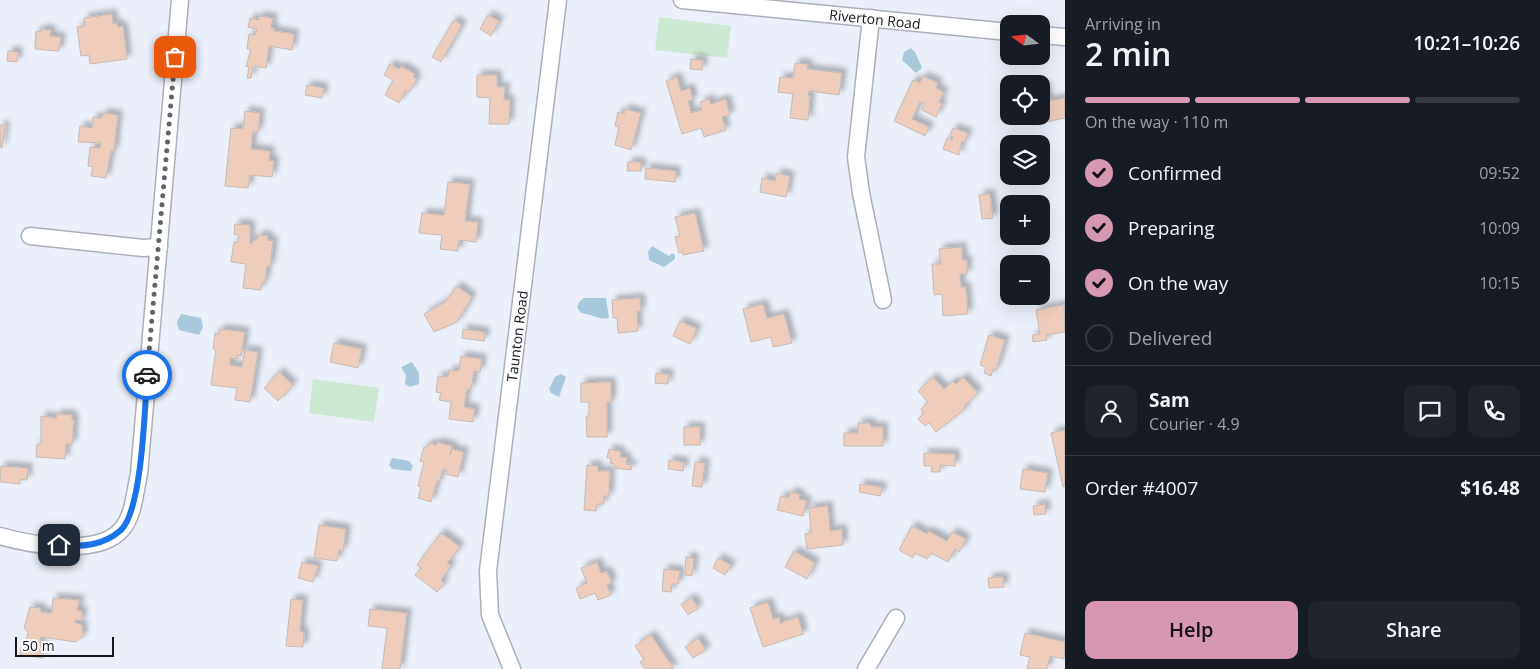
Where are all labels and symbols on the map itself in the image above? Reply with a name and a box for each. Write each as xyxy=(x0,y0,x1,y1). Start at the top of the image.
street label: Riverton Road xyxy=(828,5,922,33)
north arrow xyxy=(1000,15,1050,65)
pin xyxy=(154,36,196,78)
street label: Taunton Road xyxy=(502,289,532,383)
courier xyxy=(122,350,172,400)
pin xyxy=(38,524,80,566)
scale bar xyxy=(15,634,114,657)

